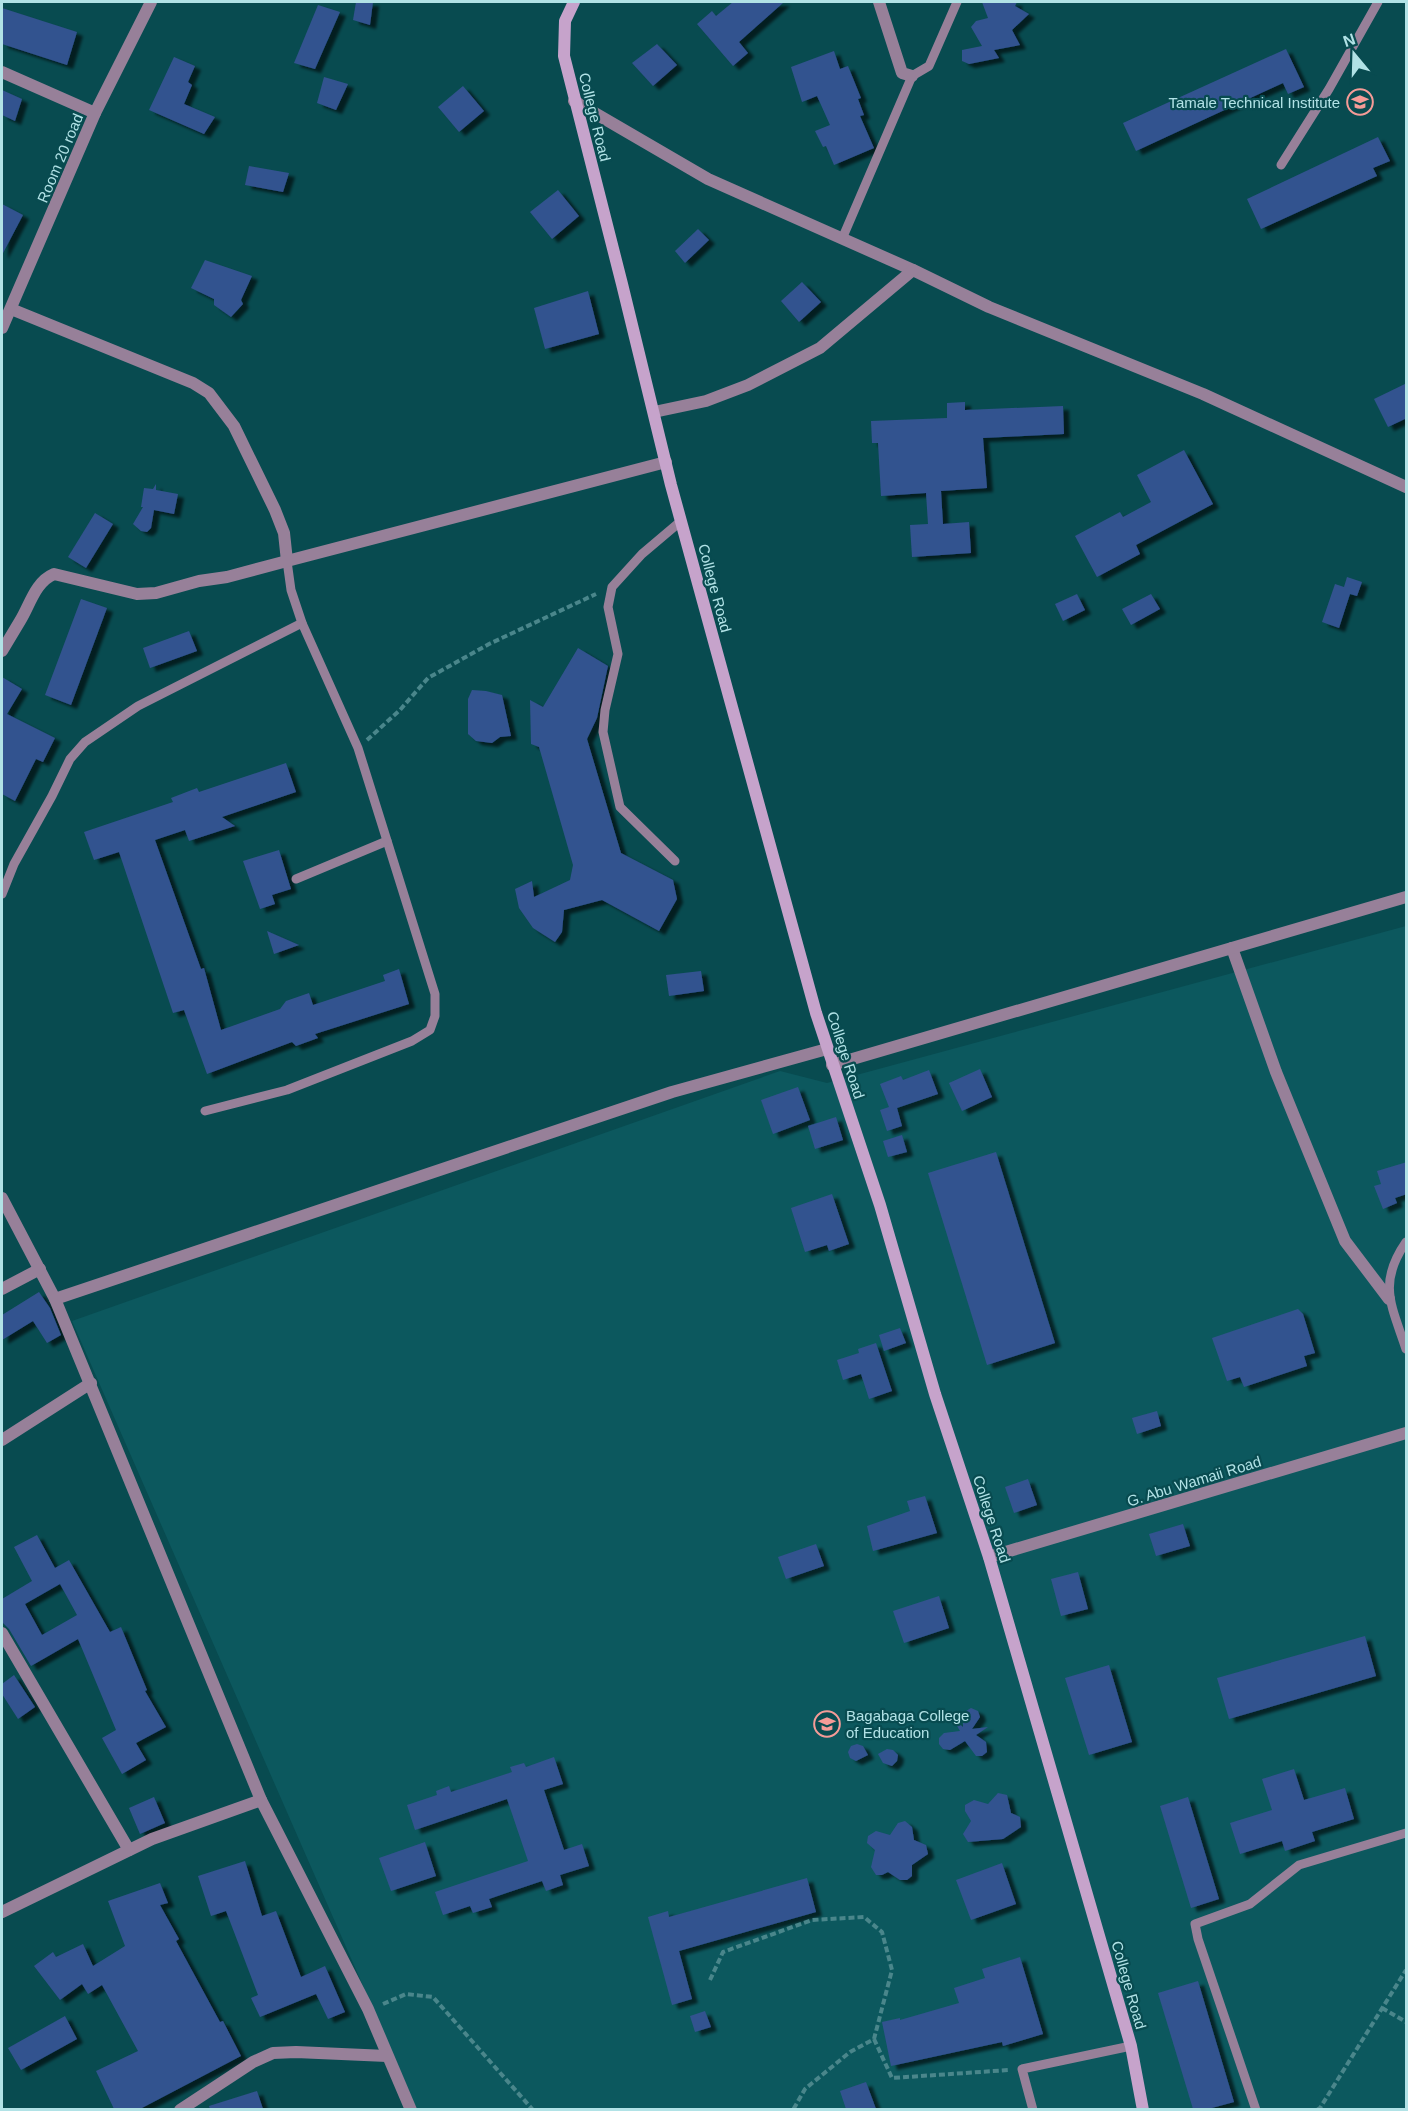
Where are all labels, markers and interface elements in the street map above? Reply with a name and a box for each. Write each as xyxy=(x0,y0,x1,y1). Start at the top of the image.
north arrow xyxy=(1324,24,1384,84)
text: N xyxy=(1341,30,1358,50)
street label: College Road xyxy=(576,71,614,163)
school or university icon: Tamale Technical Institute xyxy=(1345,87,1375,117)
place label: Tamale Technical Institute xyxy=(1169,94,1340,111)
street label: Room 20 road xyxy=(34,111,86,205)
street label: College Road xyxy=(695,542,735,634)
street label: College Road xyxy=(824,1009,868,1101)
street label: G. Abu Wamaii Road xyxy=(1125,1452,1263,1510)
street label: College Road xyxy=(970,1473,1014,1565)
place label: Bagabaga College of Education xyxy=(846,1707,969,1741)
school or university icon: Bagabaga College of Education xyxy=(812,1709,842,1739)
street label: College Road xyxy=(1108,1939,1150,2031)

